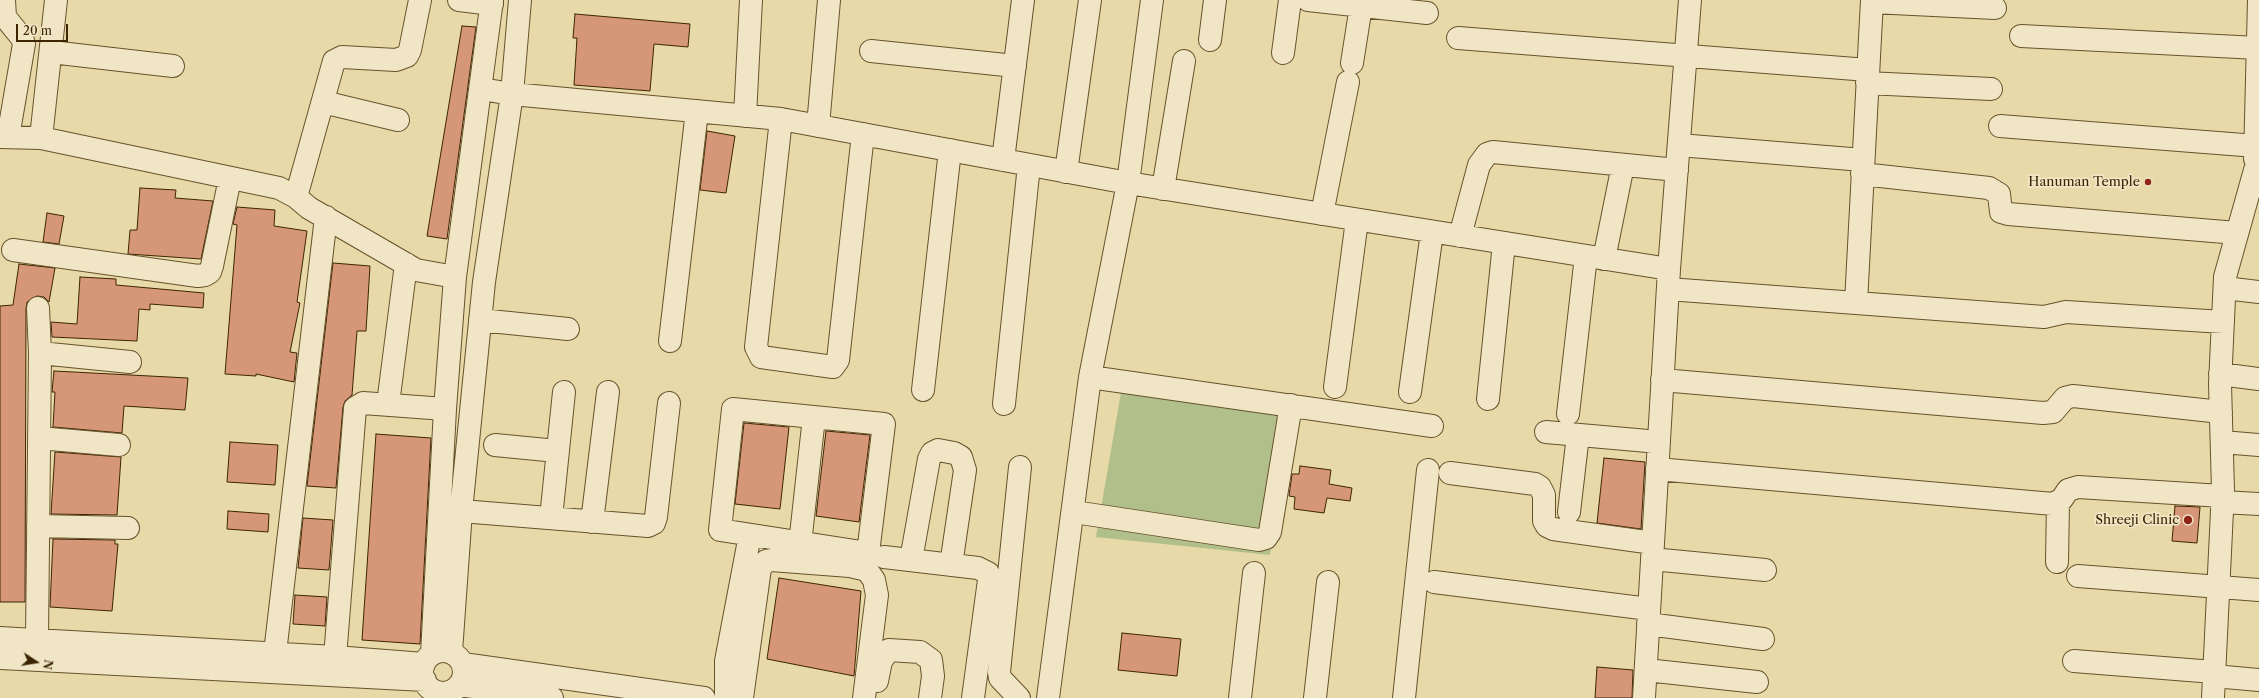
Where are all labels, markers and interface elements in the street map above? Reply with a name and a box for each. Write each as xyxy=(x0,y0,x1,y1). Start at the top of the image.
scale bar xyxy=(18,16,70,42)
text: 20 m xyxy=(23,23,52,38)
place label: Hanuman Temple xyxy=(2028,174,2140,190)
marker: Hanuman Temple xyxy=(2143,177,2153,187)
place label: Shreeji Clinic xyxy=(2095,512,2179,528)
marker: Shreeji Clinic xyxy=(2182,514,2194,526)
north arrow xyxy=(16,642,56,682)
text: N xyxy=(40,658,56,671)

